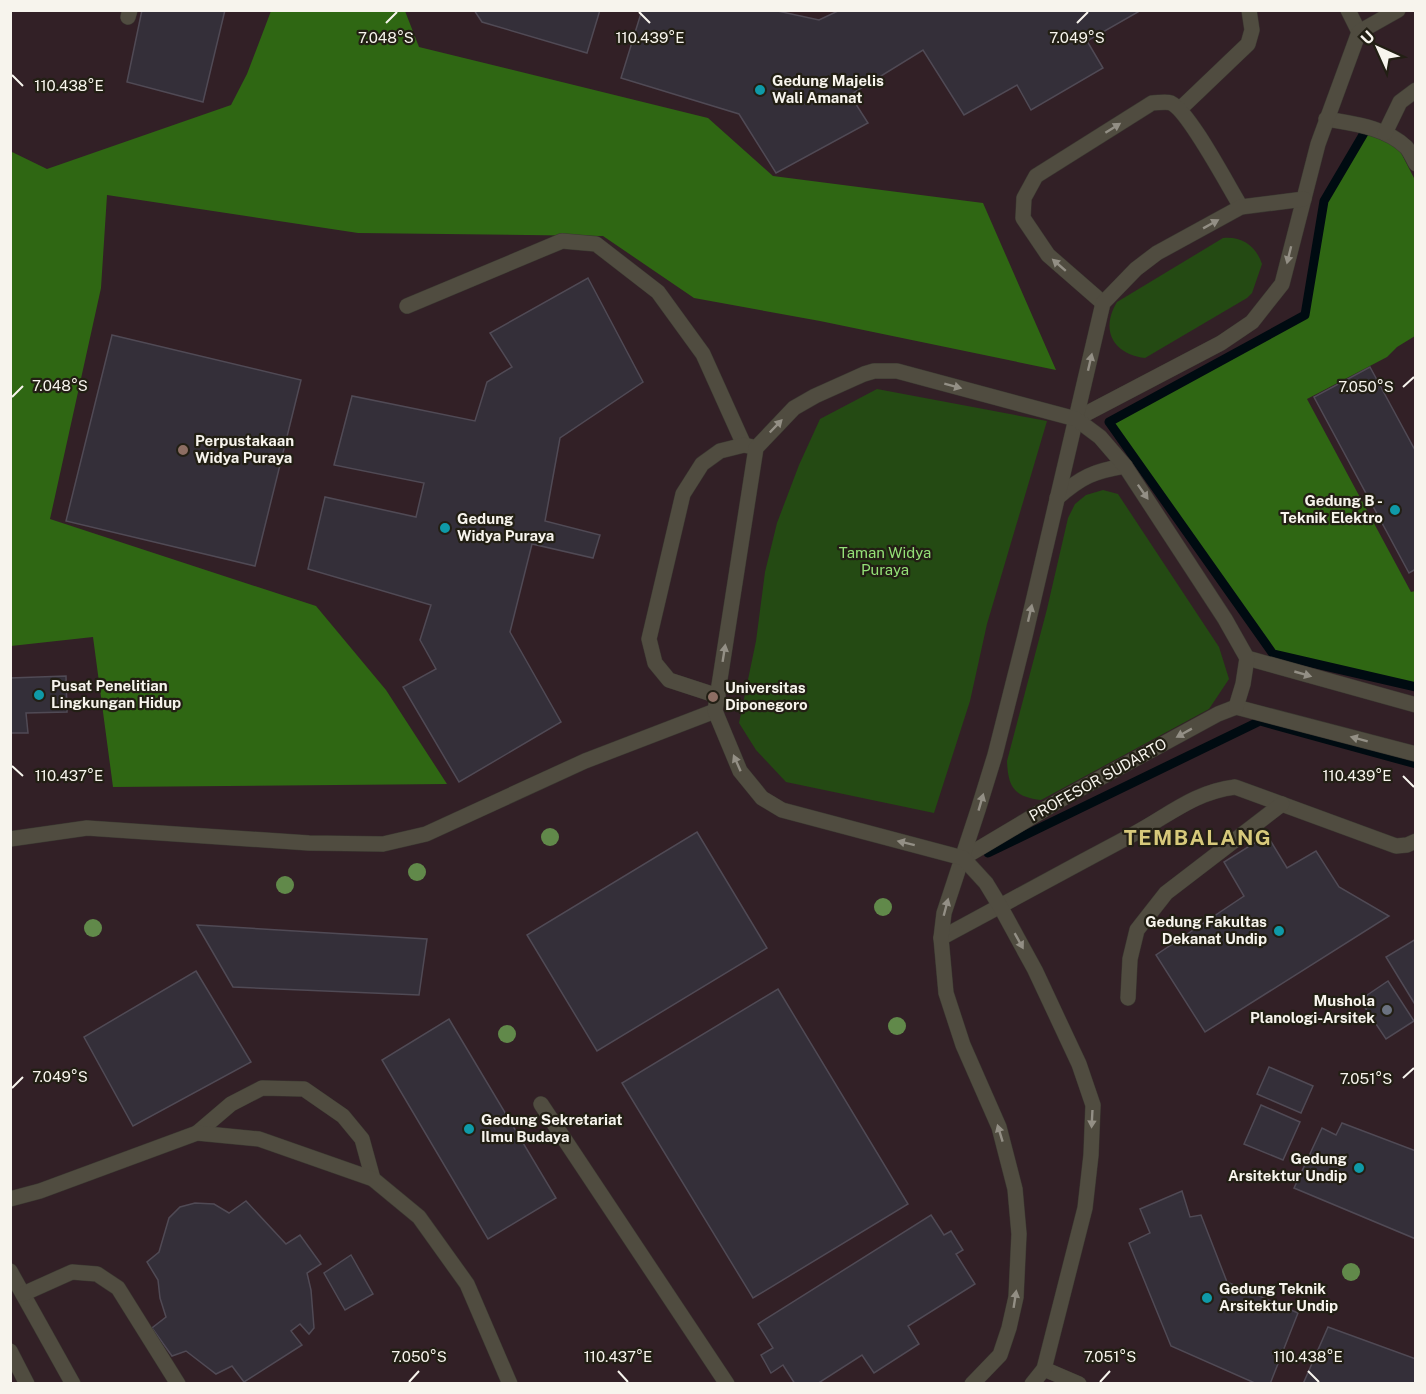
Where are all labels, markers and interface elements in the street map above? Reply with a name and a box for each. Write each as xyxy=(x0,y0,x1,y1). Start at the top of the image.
north arrow xyxy=(1348,18,1408,78)
text: U xyxy=(1357,27,1379,49)
text: 7.048°S xyxy=(358,29,414,46)
text: 110.439°E xyxy=(615,29,685,46)
text: 7.049°S xyxy=(1049,29,1105,46)
place label: Gedung Majelis Wali Amanat xyxy=(772,72,884,106)
text: 110.438°E xyxy=(34,77,104,94)
marker: Gedung Majelis Wali Amanat xyxy=(753,83,767,97)
one-way arrow xyxy=(1105,123,1121,134)
one-way arrow xyxy=(1203,219,1220,229)
one-way arrow xyxy=(1284,246,1294,265)
one-way arrow xyxy=(1052,259,1067,272)
one-way arrow xyxy=(1086,353,1096,371)
text: 7.048°S xyxy=(32,377,88,394)
text: 7.050°S xyxy=(1338,378,1394,395)
one-way arrow xyxy=(944,381,962,391)
one-way arrow xyxy=(769,419,783,434)
place label: Perpustakaan Widya Puraya xyxy=(195,432,294,466)
marker: Perpustakaan Widya Puraya xyxy=(176,443,190,457)
one-way arrow xyxy=(1137,484,1149,500)
place label: Gedung B - Teknik Elektro xyxy=(1280,492,1383,526)
marker: Gedung B - Teknik Elektro xyxy=(1388,503,1402,517)
place label: Gedung Widya Puraya xyxy=(457,510,554,544)
marker: Gedung Widya Puraya xyxy=(438,521,452,535)
park label: Taman Widya Puraya xyxy=(839,544,931,578)
one-way arrow xyxy=(1026,604,1036,622)
one-way arrow xyxy=(720,643,729,662)
one-way arrow xyxy=(1294,670,1312,679)
place label: Pusat Penelitian Lingkungan Hidup xyxy=(51,677,181,711)
place label: Universitas Diponegoro xyxy=(725,679,808,713)
marker: Pusat Penelitian Lingkungan Hidup xyxy=(32,688,46,702)
marker: Universitas Diponegoro xyxy=(706,690,720,704)
one-way arrow xyxy=(1175,728,1192,738)
one-way arrow xyxy=(1350,734,1368,744)
street label: PROFESOR SUDARTO xyxy=(1026,735,1169,824)
one-way arrow xyxy=(733,755,742,772)
text: 110.437°E xyxy=(35,767,103,784)
text: 110.439°E xyxy=(1322,767,1392,784)
one-way arrow xyxy=(977,793,986,811)
district label: TEMBALANG xyxy=(1124,825,1272,850)
one-way arrow xyxy=(897,838,915,848)
one-way arrow xyxy=(942,898,951,916)
place label: Gedung Fakultas Dekanat Undip xyxy=(1145,913,1267,947)
marker: Gedung Fakultas Dekanat Undip xyxy=(1272,924,1286,938)
one-way arrow xyxy=(1014,932,1024,949)
place label: Mushola Planologi-Arsitek xyxy=(1250,992,1375,1026)
marker: Mushola Planologi-Arsitek xyxy=(1380,1003,1394,1017)
text: 7.049°S xyxy=(32,1068,88,1085)
text: 7.051°S xyxy=(1340,1070,1392,1087)
one-way arrow xyxy=(1088,1110,1097,1129)
place label: Gedung Sekretariat Ilmu Budaya xyxy=(481,1111,622,1145)
marker: Gedung Sekretariat Ilmu Budaya xyxy=(462,1122,476,1136)
one-way arrow xyxy=(995,1124,1004,1142)
place label: Gedung Arsitektur Undip xyxy=(1228,1150,1348,1184)
marker: Gedung Arsitektur Undip xyxy=(1352,1161,1366,1175)
place label: Gedung Teknik Arsitektur Undip xyxy=(1219,1280,1338,1314)
one-way arrow xyxy=(1010,1289,1019,1308)
marker: Gedung Teknik Arsitektur Undip xyxy=(1200,1291,1214,1305)
text: 7.050°S xyxy=(391,1348,447,1365)
text: 110.437°E xyxy=(584,1348,652,1365)
text: 7.051°S xyxy=(1084,1348,1136,1365)
text: 110.438°E xyxy=(1273,1348,1343,1365)

